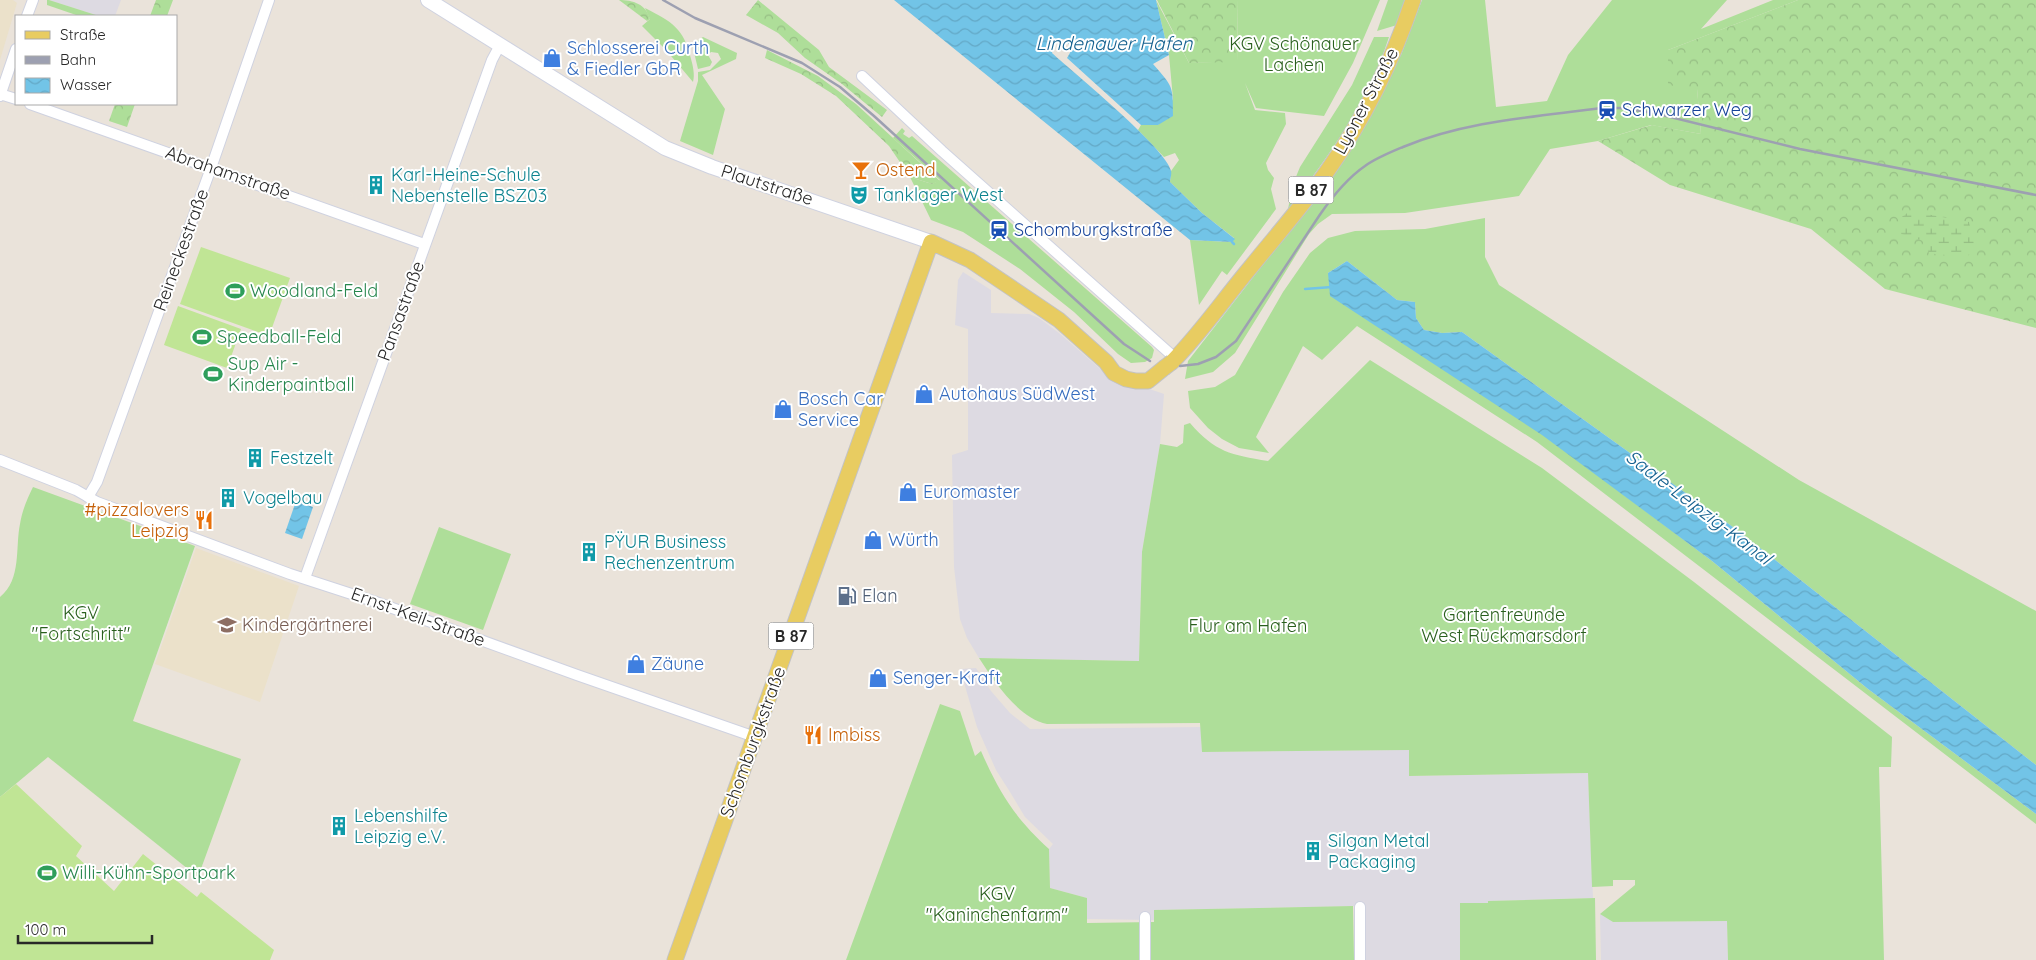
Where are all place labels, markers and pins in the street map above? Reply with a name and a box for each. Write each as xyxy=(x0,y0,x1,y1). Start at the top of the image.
place label: Schlosserei Curth & Fiedler GbR xyxy=(567,36,709,80)
shop icon: Schlosserei Curth & Fiedler GbR xyxy=(541,47,563,69)
place label: Schwarzer Weg xyxy=(1622,98,1752,121)
station icon: Schwarzer Weg xyxy=(1596,99,1618,121)
place label: Ostend xyxy=(876,158,936,181)
bar icon: Ostend xyxy=(850,159,872,181)
place label: Karl-Heine-Schule Nebenstelle BSZ03 xyxy=(391,163,547,207)
building icon: Karl-Heine-Schule Nebenstelle BSZ03 xyxy=(365,174,387,196)
place label: Tanklager West xyxy=(874,183,1004,206)
theatre icon: Tanklager West xyxy=(848,184,870,206)
place label: Schomburgkstraße xyxy=(1014,218,1173,241)
station icon: Schomburgkstraße xyxy=(988,219,1010,241)
place label: Woodland-Feld xyxy=(250,279,378,302)
sports icon: Woodland-Feld xyxy=(224,280,246,302)
place label: Speedball-Feld xyxy=(217,325,341,348)
sports icon: Speedball-Feld xyxy=(191,326,213,348)
place label: Sup Air - Kinderpaintball xyxy=(228,352,355,396)
sports icon: Sup Air - Kinderpaintball xyxy=(202,363,224,385)
place label: Autohaus SüdWest xyxy=(939,382,1095,405)
shop icon: Autohaus SüdWest xyxy=(913,383,935,405)
place label: Bosch Car Service xyxy=(798,387,883,431)
shop icon: Bosch Car Service xyxy=(772,398,794,420)
place label: Festzelt xyxy=(270,446,333,469)
building icon: Festzelt xyxy=(244,447,266,469)
place label: Euromaster xyxy=(923,480,1020,503)
shop icon: Euromaster xyxy=(897,481,919,503)
place label: Vogelbau xyxy=(243,486,323,509)
building icon: Vogelbau xyxy=(217,487,239,509)
place label: #pizzalovers Leipzig xyxy=(85,498,189,542)
restaurant icon: #pizzalovers Leipzig xyxy=(193,509,215,531)
place label: Würth xyxy=(888,528,939,551)
shop icon: Würth xyxy=(862,529,884,551)
place label: PŸUR Business Rechenzentrum xyxy=(604,530,735,574)
building icon: PŸUR Business Rechenzentrum xyxy=(578,541,600,563)
place label: Elan xyxy=(862,584,898,607)
fuel station icon: Elan xyxy=(836,585,858,607)
place label: Kindergärtnerei xyxy=(242,613,372,636)
school or university icon: Kindergärtnerei xyxy=(216,614,238,636)
place label: Zäune xyxy=(651,652,704,675)
shop icon: Zäune xyxy=(625,653,647,675)
place label: Senger-Kraft xyxy=(893,666,1001,689)
shop icon: Senger-Kraft xyxy=(867,667,889,689)
place label: Imbiss xyxy=(828,723,881,746)
restaurant icon: Imbiss xyxy=(802,724,824,746)
place label: Lebenshilfe Leipzig e.V. xyxy=(354,804,448,848)
building icon: Lebenshilfe Leipzig e.V. xyxy=(328,815,350,837)
place label: Silgan Metal Packaging xyxy=(1328,829,1430,873)
building icon: Silgan Metal Packaging xyxy=(1302,840,1324,862)
place label: Willi-Kühn-Sportpark xyxy=(62,861,236,884)
sports icon: Willi-Kühn-Sportpark xyxy=(36,862,58,884)

